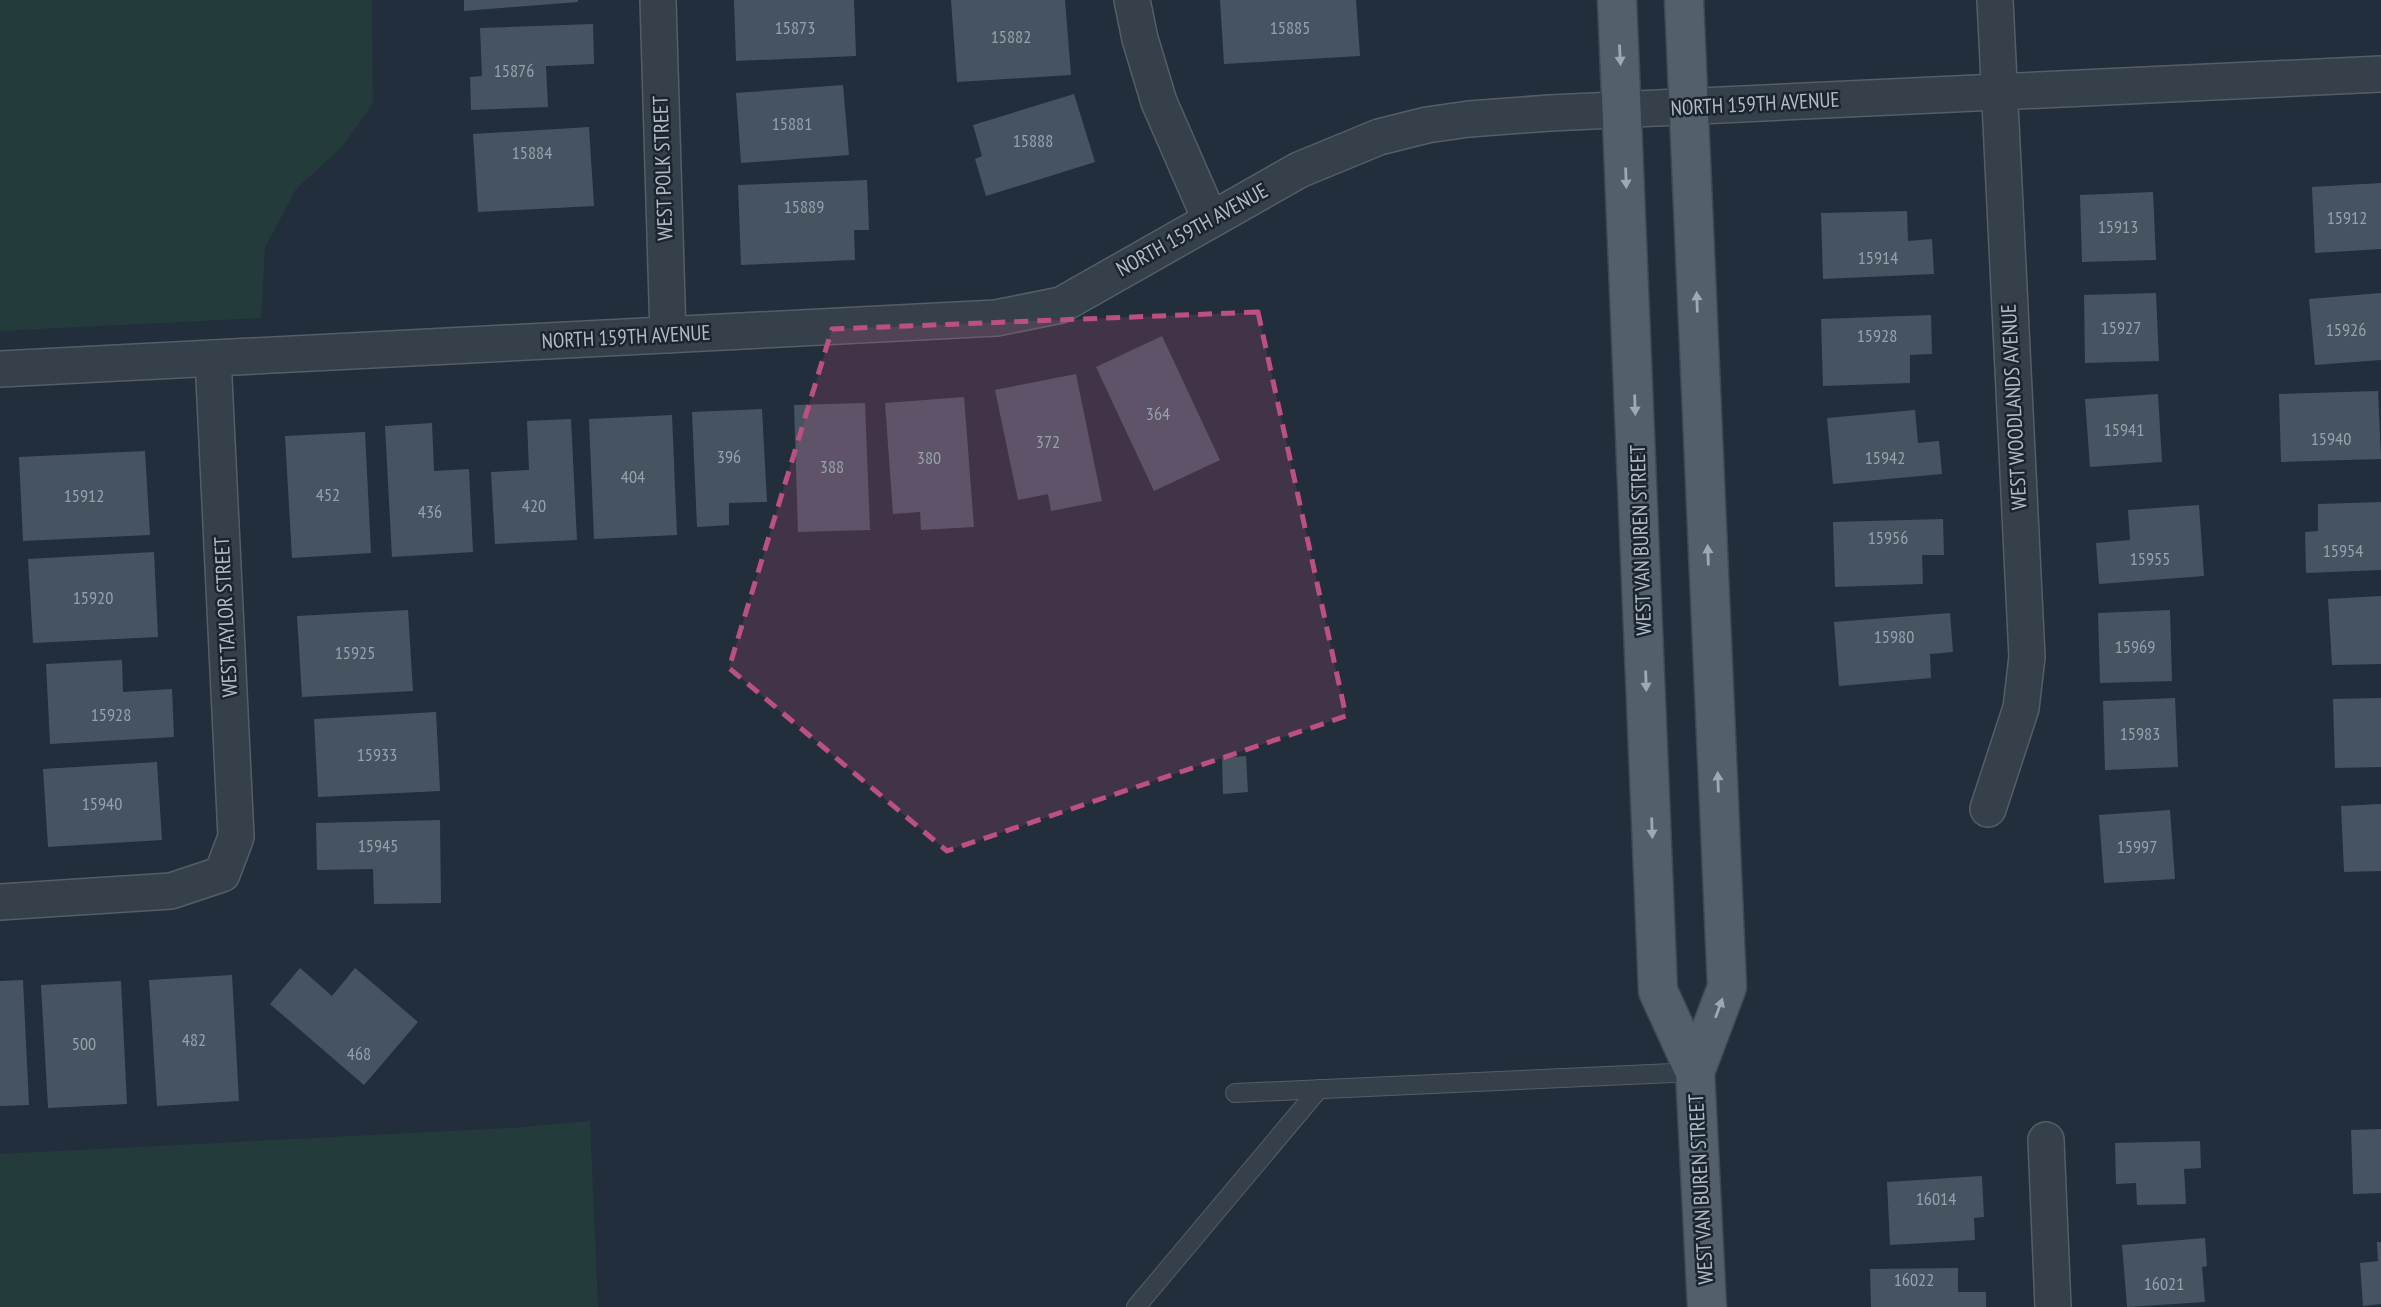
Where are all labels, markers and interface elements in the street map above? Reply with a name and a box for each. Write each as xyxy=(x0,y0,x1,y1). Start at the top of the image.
house number: 15873 xyxy=(775,16,815,39)
house number: 15885 xyxy=(1270,16,1310,39)
house number: 15882 xyxy=(991,25,1031,48)
one-way arrow xyxy=(1615,44,1626,66)
house number: 15876 xyxy=(494,59,534,82)
street label: NORTH 159TH AVENUE xyxy=(1670,86,1840,121)
street label: WEST POLK STREET xyxy=(646,95,679,241)
house number: 15881 xyxy=(772,112,812,135)
house number: 15888 xyxy=(1013,129,1053,152)
house number: 15884 xyxy=(512,141,552,164)
one-way arrow xyxy=(1621,167,1632,189)
street label: NORTH 159TH AVENUE xyxy=(1111,177,1272,282)
house number: 15889 xyxy=(784,195,824,218)
house number: 15912 xyxy=(2327,206,2367,229)
house number: 15913 xyxy=(2098,215,2138,238)
house number: 15914 xyxy=(1858,246,1898,269)
one-way arrow xyxy=(1692,290,1703,312)
street label: WEST WOODLANDS AVENUE xyxy=(1995,304,2032,511)
house number: 15927 xyxy=(2101,316,2141,339)
house number: 15926 xyxy=(2326,318,2366,341)
street label: NORTH 159TH AVENUE xyxy=(541,319,711,354)
house number: 15928 xyxy=(1857,324,1897,347)
one-way arrow xyxy=(1630,394,1641,416)
house number: 364 xyxy=(1146,402,1170,425)
house number: 15941 xyxy=(2104,418,2144,441)
house number: 15940 xyxy=(2311,427,2351,450)
house number: 372 xyxy=(1036,430,1060,453)
street label: WEST VAN BUREN STREET xyxy=(1624,444,1657,636)
house number: 396 xyxy=(717,445,741,468)
house number: 380 xyxy=(917,446,941,469)
house number: 15942 xyxy=(1865,446,1905,469)
house number: 388 xyxy=(820,455,844,478)
house number: 404 xyxy=(621,465,645,488)
house number: 452 xyxy=(316,483,340,506)
house number: 15912 xyxy=(64,484,104,507)
house number: 420 xyxy=(522,494,546,517)
house number: 436 xyxy=(418,500,442,523)
house number: 15956 xyxy=(1868,526,1908,549)
street label: WEST TAYLOR STREET xyxy=(208,535,243,698)
house number: 15954 xyxy=(2323,539,2363,562)
one-way arrow xyxy=(1703,544,1714,566)
house number: 15955 xyxy=(2130,547,2170,570)
house number: 15920 xyxy=(73,586,113,609)
house number: 15980 xyxy=(1874,625,1914,648)
house number: 15969 xyxy=(2115,635,2155,658)
house number: 15925 xyxy=(335,641,375,664)
one-way arrow xyxy=(1641,671,1652,693)
house number: 15928 xyxy=(91,703,131,726)
house number: 15983 xyxy=(2120,722,2160,745)
house number: 15933 xyxy=(357,743,397,766)
one-way arrow xyxy=(1713,771,1724,793)
house number: 15940 xyxy=(82,792,122,815)
one-way arrow xyxy=(1647,817,1658,839)
house number: 15945 xyxy=(358,834,398,857)
house number: 15997 xyxy=(2117,835,2157,858)
one-way arrow xyxy=(1714,997,1725,1018)
house number: 482 xyxy=(182,1028,206,1051)
house number: 500 xyxy=(72,1032,96,1055)
house number: 468 xyxy=(347,1042,371,1065)
street label: WEST VAN BUREN STREET xyxy=(1682,1092,1719,1285)
house number: 16014 xyxy=(1916,1187,1956,1210)
house number: 16022 xyxy=(1894,1268,1934,1291)
house number: 16021 xyxy=(2144,1272,2184,1295)

